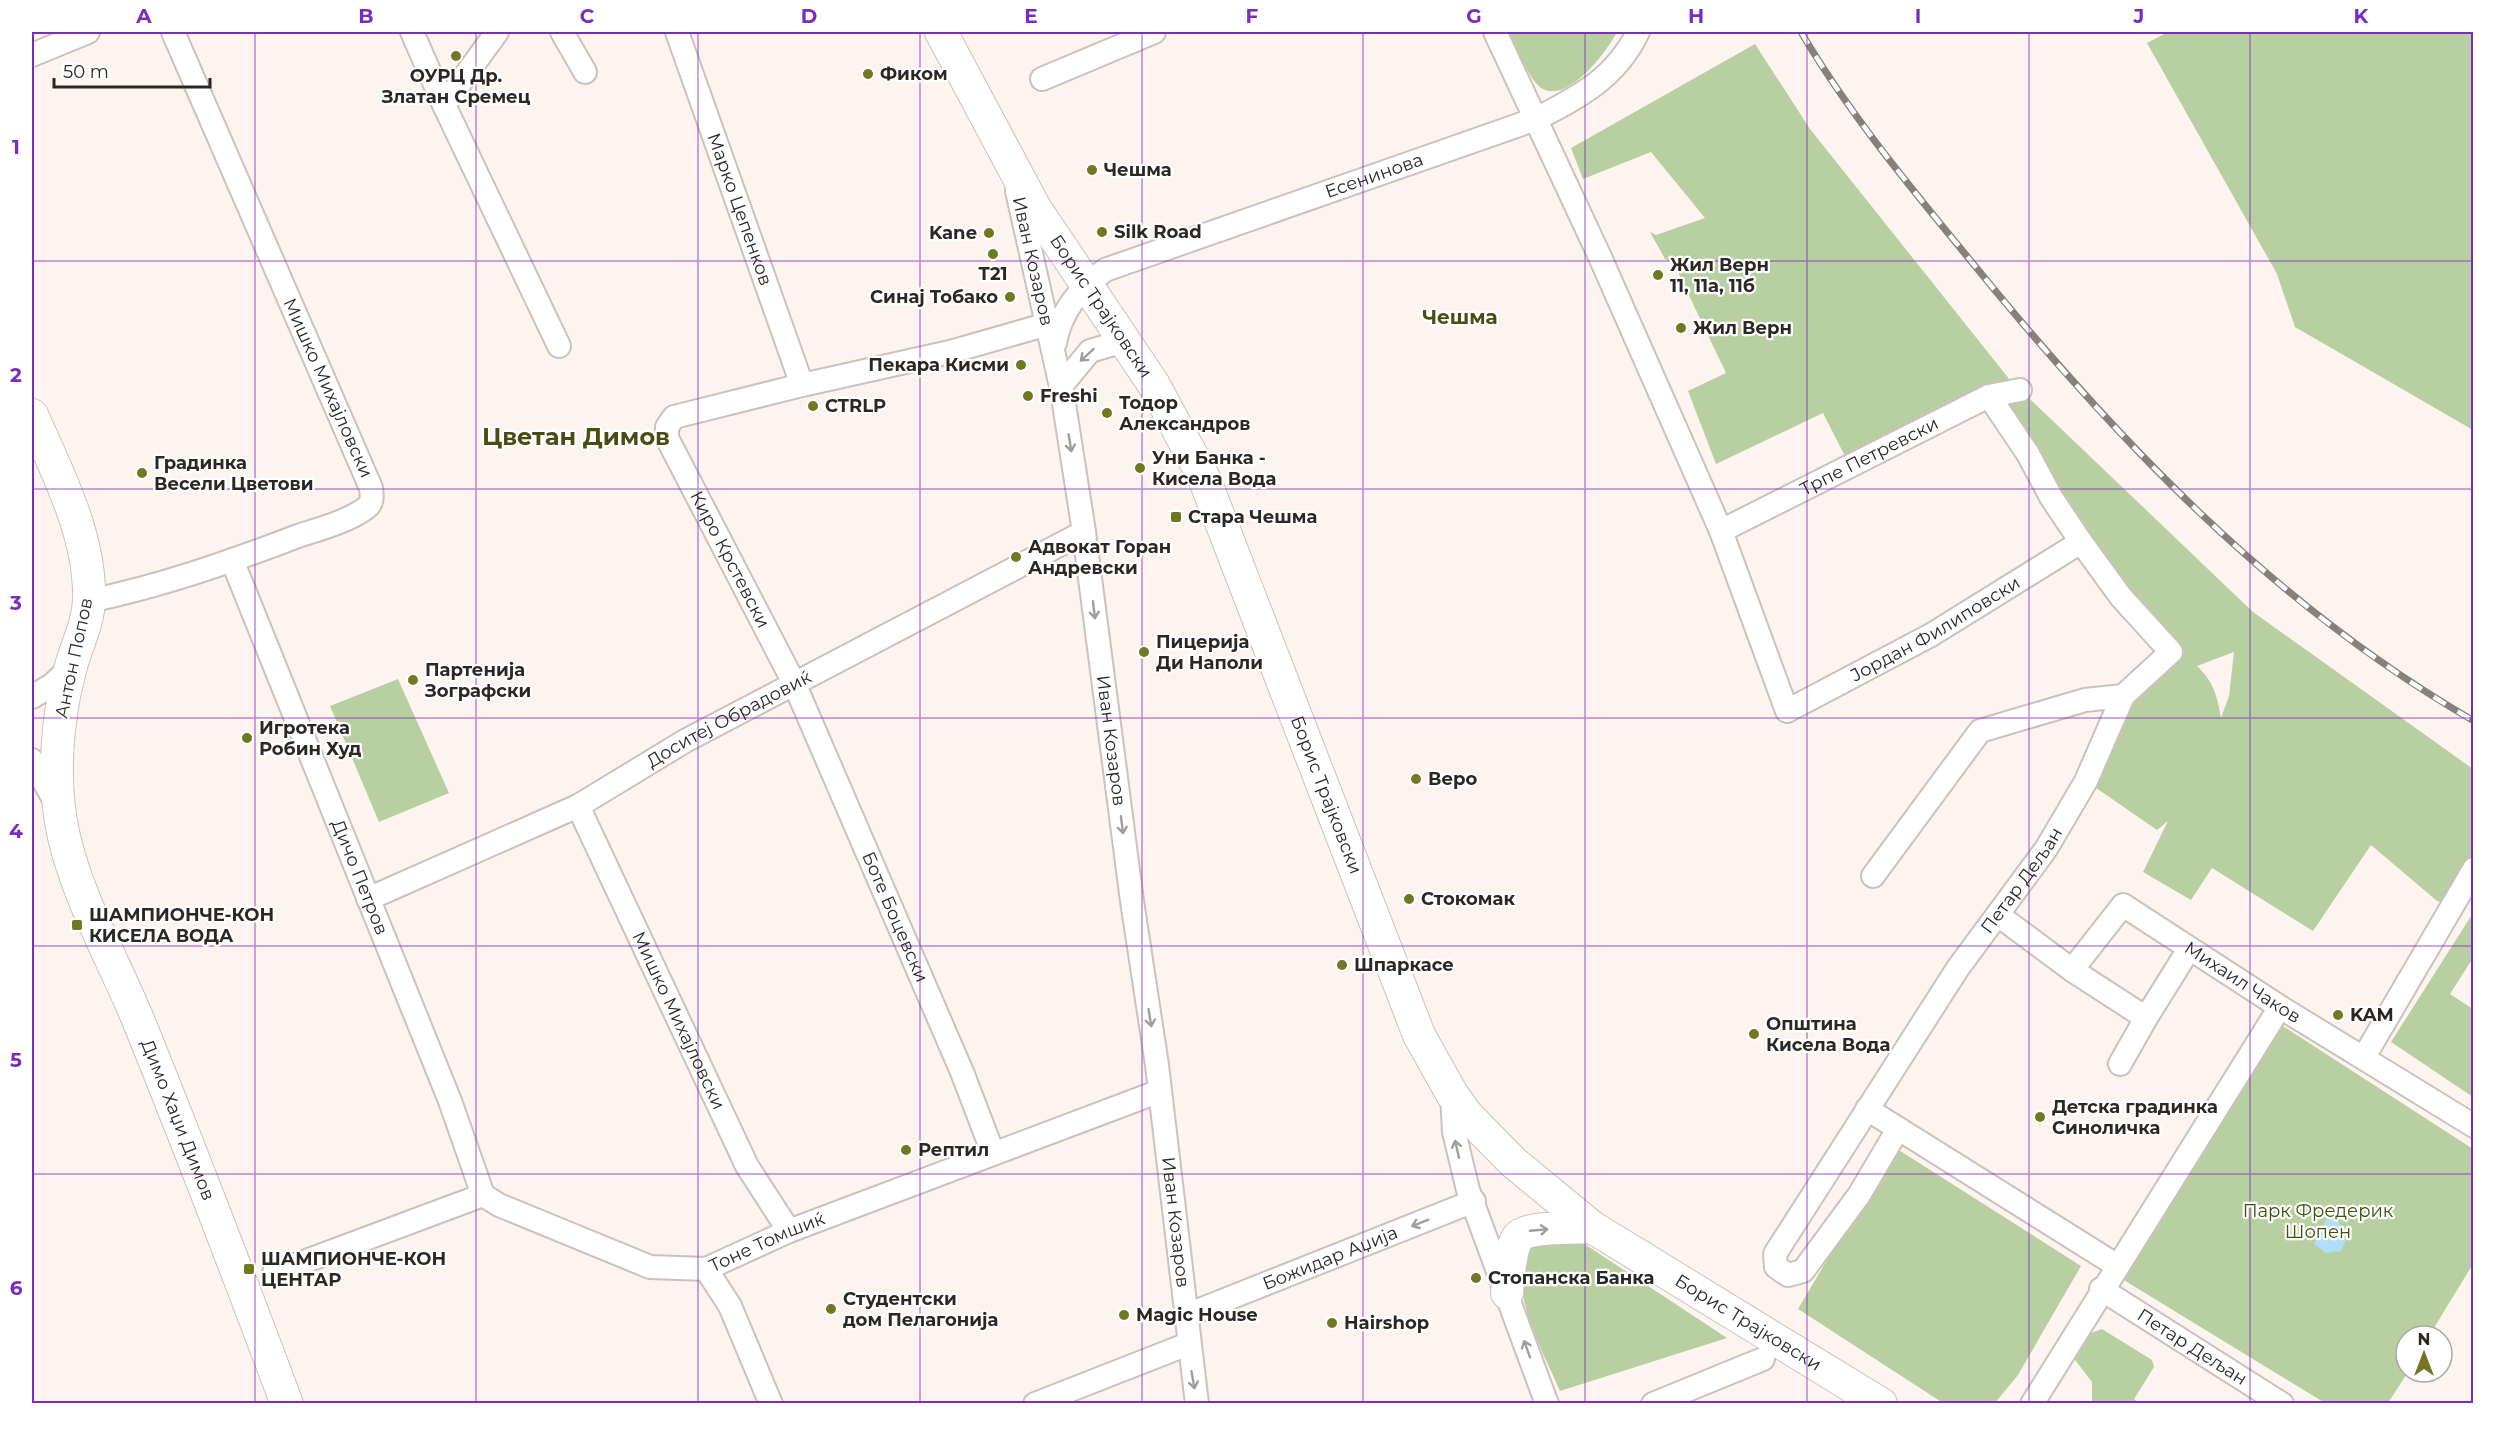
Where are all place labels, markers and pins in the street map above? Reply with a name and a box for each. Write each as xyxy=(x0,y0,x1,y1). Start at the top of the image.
marker: ОУРЦ Др. Златан Сремец xyxy=(449,49,463,63)
place label: Фиком xyxy=(880,63,948,85)
place label: ОУРЦ Др. Златан Сремец xyxy=(381,65,531,108)
marker: Фиком xyxy=(861,67,875,81)
place label: Чешма xyxy=(1104,159,1172,181)
marker: Чешма xyxy=(1085,163,1099,177)
place label: Silk Road xyxy=(1114,221,1202,243)
place label: Kane xyxy=(929,222,977,244)
marker: Silk Road xyxy=(1095,225,1109,239)
marker: Kane xyxy=(982,226,996,240)
marker: T21 xyxy=(986,247,1000,261)
place label: Жил Верн 11, 11а, 11б xyxy=(1670,254,1769,297)
place label: T21 xyxy=(978,263,1008,285)
marker: Жил Верн 11, 11а, 11б xyxy=(1651,268,1665,282)
place label: Синај Тобако xyxy=(870,286,998,308)
marker: Синај Тобако xyxy=(1003,290,1017,304)
place label: Жил Верн xyxy=(1693,317,1792,339)
marker: Жил Верн xyxy=(1674,321,1688,335)
place label: Пекара Кисми xyxy=(868,354,1009,376)
marker: Пекара Кисми xyxy=(1014,358,1028,372)
place label: Freshi xyxy=(1040,385,1098,407)
marker: Freshi xyxy=(1021,389,1035,403)
place label: Тодор Александров xyxy=(1119,392,1250,435)
place label: CTRLP xyxy=(825,395,886,417)
marker: CTRLP xyxy=(806,399,820,413)
marker: Тодор Александров xyxy=(1100,406,1114,420)
place label: Уни Банка - Кисела Вода xyxy=(1152,447,1276,490)
place label: Градинка Весели Цветови xyxy=(154,452,313,495)
marker: Уни Банка - Кисела Вода xyxy=(1133,461,1147,475)
marker: Градинка Весели Цветови xyxy=(135,466,149,480)
place label: Стара Чешма xyxy=(1188,506,1317,528)
marker: Стара Чешма xyxy=(1169,510,1183,524)
place label: Адвокат Горан Андревски xyxy=(1028,536,1171,579)
marker: Адвокат Горан Андревски xyxy=(1009,550,1023,564)
place label: Пицерија Ди Наполи xyxy=(1156,631,1263,674)
marker: Пицерија Ди Наполи xyxy=(1137,645,1151,659)
place label: Партенија Зографски xyxy=(424,659,531,702)
marker: Партенија Зографски xyxy=(406,673,420,687)
place label: Игротека Робин Худ xyxy=(259,717,362,760)
marker: Игротека Робин Худ xyxy=(240,731,254,745)
place label: Веро xyxy=(1428,768,1477,790)
marker: Веро xyxy=(1409,772,1423,786)
place label: Стокомак xyxy=(1421,888,1515,910)
marker: Стокомак xyxy=(1402,892,1416,906)
place label: ШАМПИОНЧЕ-КОН КИСЕЛА ВОДА xyxy=(89,904,274,947)
marker: ШАМПИОНЧЕ-КОН КИСЕЛА ВОДА xyxy=(70,918,84,932)
place label: Шпаркасе xyxy=(1354,954,1454,976)
marker: Шпаркасе xyxy=(1335,958,1349,972)
place label: KAM xyxy=(2350,1004,2394,1026)
marker: KAM xyxy=(2331,1008,2345,1022)
place label: Општина Кисела Вода xyxy=(1766,1013,1890,1056)
marker: Општина Кисела Вода xyxy=(1747,1027,1761,1041)
place label: Детска градинка Синоличка xyxy=(2052,1096,2218,1139)
marker: Детска градинка Синоличка xyxy=(2033,1110,2047,1124)
place label: Рептил xyxy=(918,1139,989,1161)
marker: Рептил xyxy=(899,1143,913,1157)
place label: ШАМПИОНЧЕ-КОН ЦЕНТАР xyxy=(261,1248,446,1291)
marker: ШАМПИОНЧЕ-КОН ЦЕНТАР xyxy=(242,1262,256,1276)
place label: Стопанска Банка xyxy=(1488,1267,1654,1289)
marker: Стопанска Банка xyxy=(1469,1271,1483,1285)
place label: Студентски дом Пелагонија xyxy=(843,1288,998,1331)
marker: Студентски дом Пелагонија xyxy=(824,1302,838,1316)
place label: Magic House xyxy=(1136,1304,1258,1326)
marker: Magic House xyxy=(1117,1308,1131,1322)
place label: Hairshop xyxy=(1344,1312,1429,1334)
marker: Hairshop xyxy=(1325,1316,1339,1330)

